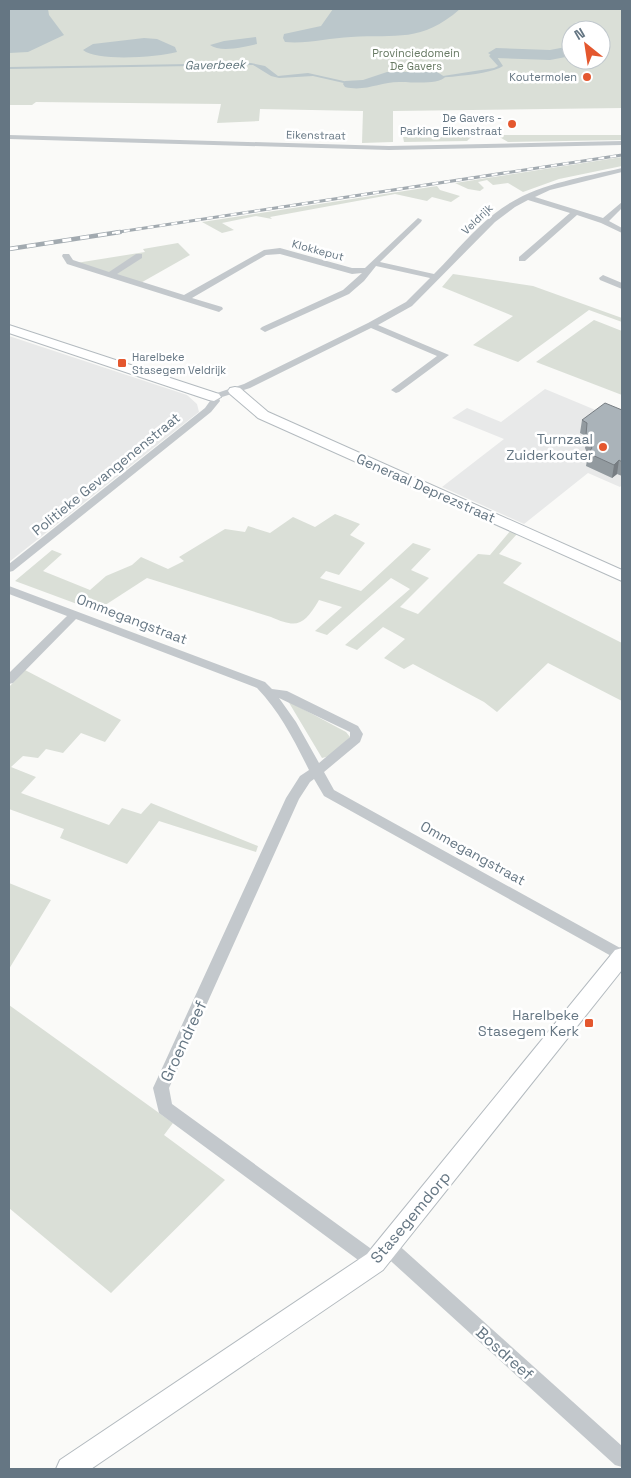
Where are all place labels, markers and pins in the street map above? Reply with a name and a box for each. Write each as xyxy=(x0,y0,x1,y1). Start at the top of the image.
place label: Koutermolen xyxy=(509,70,577,84)
marker: Koutermolen xyxy=(581,71,593,83)
place label: De Gavers - Parking Eikenstraat xyxy=(400,111,502,138)
marker: De Gavers - Parking Eikenstraat xyxy=(506,118,518,130)
place label: Harelbeke Stasegem Veldrijk xyxy=(132,350,226,377)
marker: Harelbeke Stasegem Veldrijk xyxy=(116,357,128,369)
place label: Turnzaal Zuiderkouter xyxy=(506,430,593,464)
marker: Turnzaal Zuiderkouter xyxy=(597,441,609,453)
place label: Harelbeke Stasegem Kerk xyxy=(478,1006,579,1040)
marker: Harelbeke Stasegem Kerk xyxy=(583,1017,595,1029)

